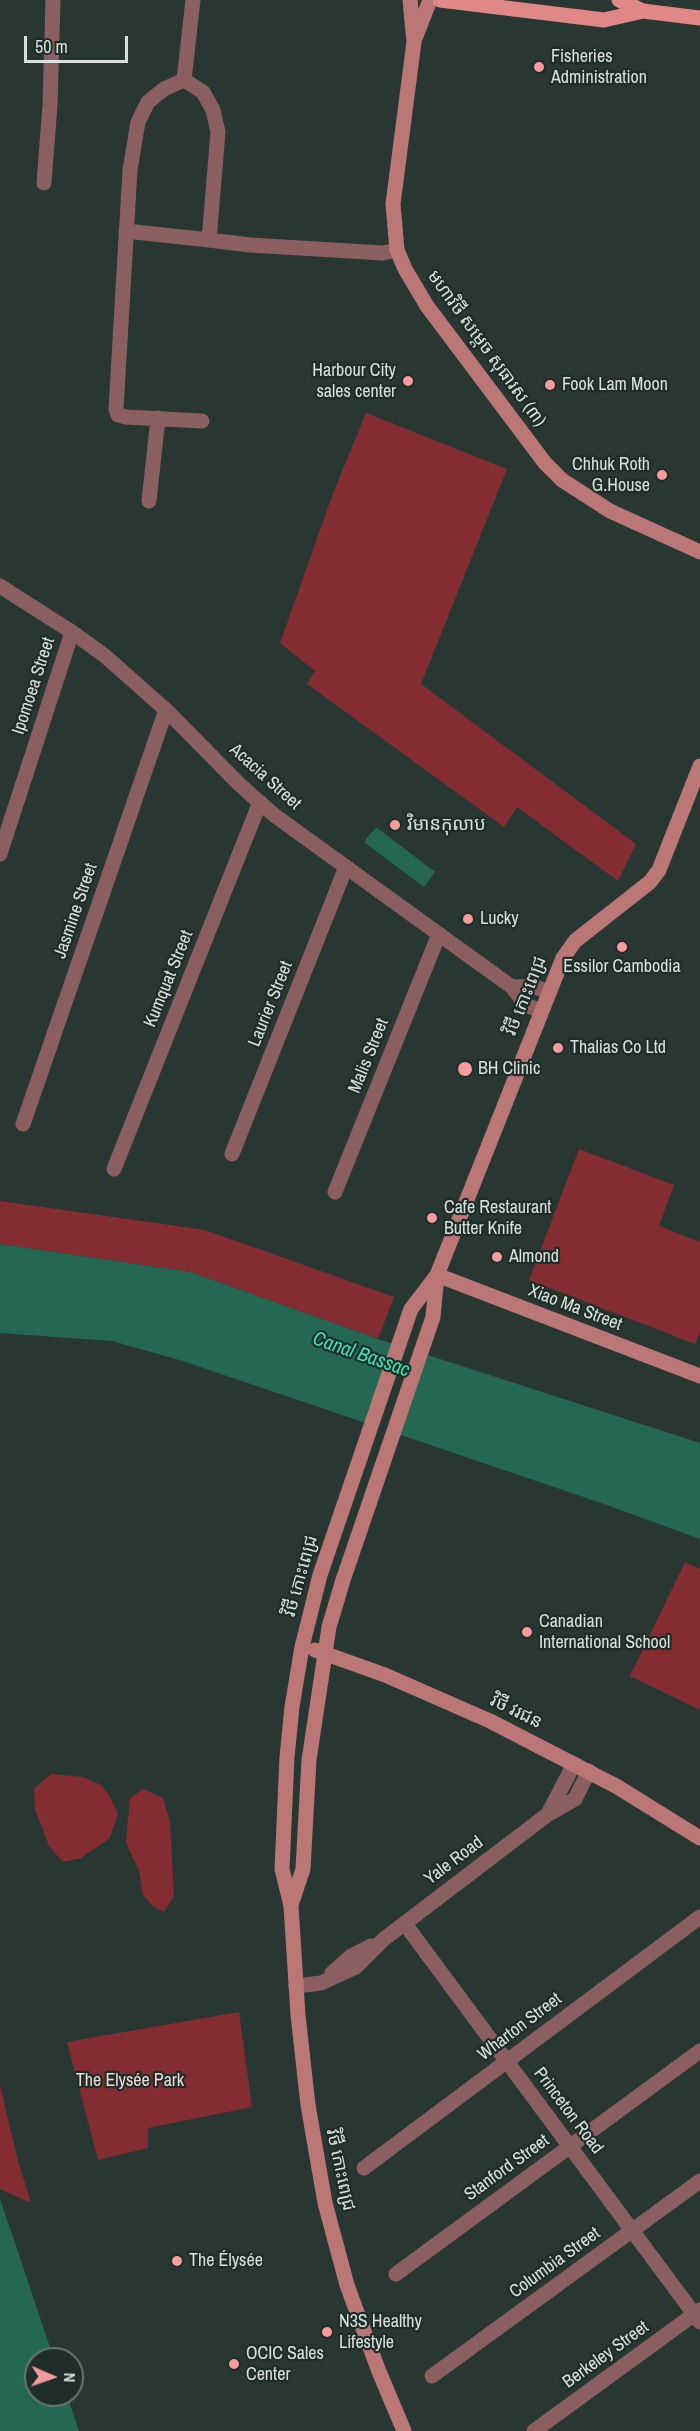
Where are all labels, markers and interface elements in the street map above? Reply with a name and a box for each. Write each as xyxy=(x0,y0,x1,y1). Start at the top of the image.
scale bar xyxy=(27,24,130,62)
text: 50 m xyxy=(35,34,68,59)
place label: Fisheries Administration xyxy=(551,46,647,88)
marker: Fisheries Administration xyxy=(532,60,546,74)
street label: មហាវិថី សម្តេច សុធារស (៣) xyxy=(422,267,550,431)
place label: Harbour City sales center xyxy=(312,360,396,403)
marker: Harbour City sales center xyxy=(401,374,415,388)
place label: Fook Lam Moon xyxy=(562,374,668,396)
marker: Fook Lam Moon xyxy=(543,378,557,392)
place label: Chhuk Roth G.House xyxy=(572,454,650,496)
marker: Chhuk Roth G.House xyxy=(655,468,669,482)
street label: Ipomoea Street xyxy=(8,635,60,737)
street label: Acacia Street xyxy=(225,739,305,815)
place label: វិមានកុលាប xyxy=(407,814,486,836)
marker: វិមានកុលាប xyxy=(388,818,402,832)
street label: Jasmine Street xyxy=(50,861,102,961)
place label: Lucky xyxy=(480,908,519,930)
marker: Lucky xyxy=(461,912,475,926)
street label: Kumquat Street xyxy=(140,927,198,1031)
marker: Essilor Cambodia xyxy=(615,940,629,954)
street label: វិថី កោះពេជ្រ xyxy=(500,953,552,1039)
place label: Essilor Cambodia xyxy=(563,956,681,978)
street label: Laurier Street xyxy=(244,958,298,1050)
street label: Malis Street xyxy=(344,1015,394,1097)
place label: Thalias Co Ltd xyxy=(570,1037,666,1059)
marker: Thalias Co Ltd xyxy=(551,1041,565,1055)
place label: BH Clinic xyxy=(478,1058,540,1080)
marker: BH Clinic xyxy=(456,1060,474,1078)
place label: Cafe Restaurant Butter Knife xyxy=(444,1197,551,1240)
marker: Cafe Restaurant Butter Knife xyxy=(425,1211,439,1225)
place label: Almond xyxy=(509,1246,559,1268)
marker: Almond xyxy=(490,1250,504,1264)
street label: Xiao Ma Street xyxy=(525,1280,625,1336)
water label: Canal Bassac xyxy=(309,1327,413,1383)
street label: វិថី កោះពេជ្រ xyxy=(279,1533,323,1619)
place label: Canadian International School xyxy=(539,1611,670,1654)
marker: Canadian International School xyxy=(520,1625,534,1639)
street label: វិថី វរជន xyxy=(486,1690,546,1734)
street label: Yale Road xyxy=(420,1832,488,1890)
street label: Wharton Street xyxy=(474,1989,566,2065)
street label: Princeton Road xyxy=(529,2064,607,2158)
park label: The Elysée Park xyxy=(76,2070,184,2092)
street label: វិថី កោះពេជ្រ xyxy=(321,2127,359,2213)
street label: Stanford Street xyxy=(460,2130,554,2206)
street label: Columbia Street xyxy=(506,2223,604,2303)
place label: The Élysée xyxy=(189,2250,263,2272)
marker: The Élysée xyxy=(170,2254,184,2268)
place label: N3S Healthy Lifestyle xyxy=(339,2311,422,2354)
street label: Berkeley Street xyxy=(559,2317,653,2393)
marker: N3S Healthy Lifestyle xyxy=(320,2325,334,2339)
place label: OCIC Sales Center xyxy=(246,2343,324,2386)
north arrow xyxy=(24,2347,84,2407)
marker: OCIC Sales Center xyxy=(227,2357,241,2371)
text: N xyxy=(59,2372,81,2383)

